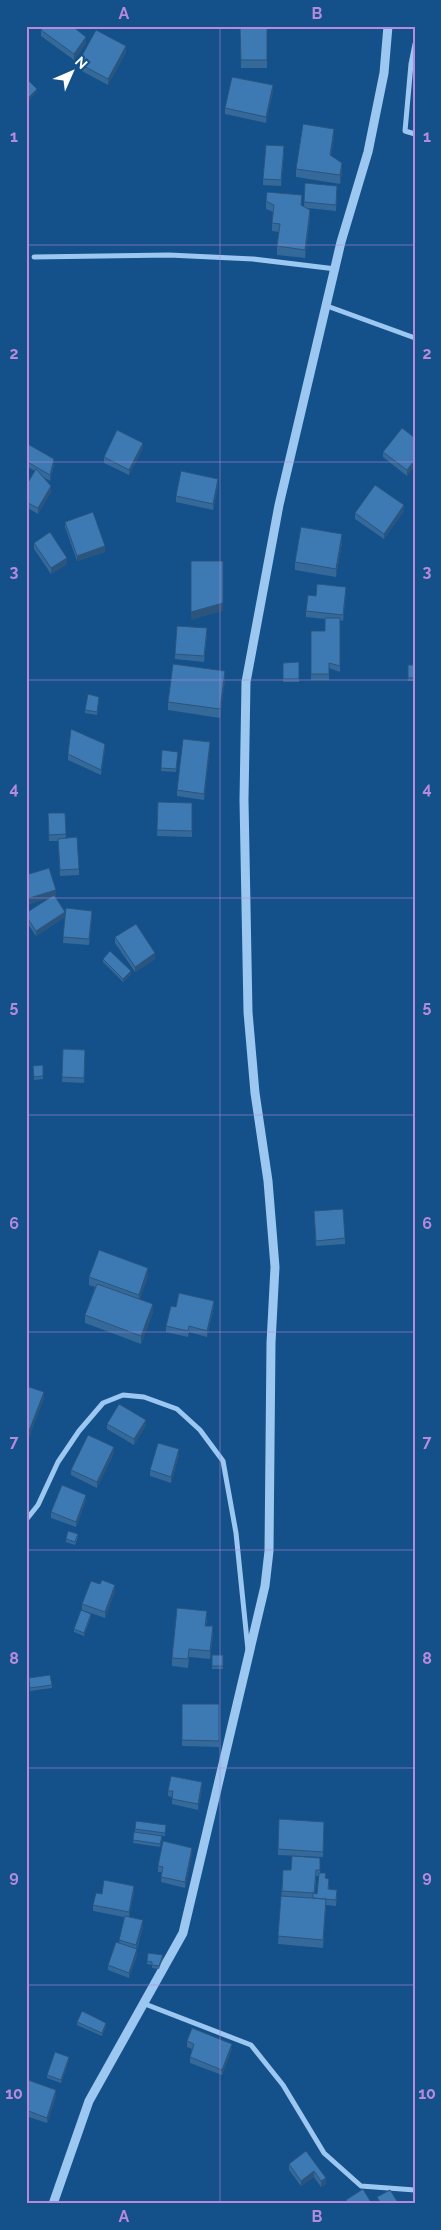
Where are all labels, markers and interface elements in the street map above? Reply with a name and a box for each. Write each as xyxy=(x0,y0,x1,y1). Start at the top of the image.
text: A xyxy=(119,4,130,23)
text: B xyxy=(312,4,323,23)
north arrow xyxy=(48,48,98,98)
text: N xyxy=(72,53,91,72)
text: 1 xyxy=(10,127,18,146)
text: 1 xyxy=(423,127,431,146)
text: 2 xyxy=(9,344,19,363)
text: 2 xyxy=(422,344,432,363)
text: 3 xyxy=(10,562,19,581)
text: 3 xyxy=(423,562,432,581)
text: 4 xyxy=(9,779,19,798)
text: 4 xyxy=(422,779,432,798)
text: 5 xyxy=(10,997,19,1016)
text: 5 xyxy=(423,997,432,1016)
text: 6 xyxy=(9,1214,19,1233)
text: 6 xyxy=(422,1214,432,1233)
text: 7 xyxy=(10,1432,19,1451)
text: 7 xyxy=(423,1432,432,1451)
text: 8 xyxy=(9,1649,19,1668)
text: 8 xyxy=(422,1649,432,1668)
text: 9 xyxy=(9,1867,19,1886)
text: 9 xyxy=(422,1867,432,1886)
text: 10 xyxy=(5,2084,23,2103)
text: 10 xyxy=(418,2084,436,2103)
text: A xyxy=(119,2207,130,2226)
text: B xyxy=(312,2207,323,2226)

